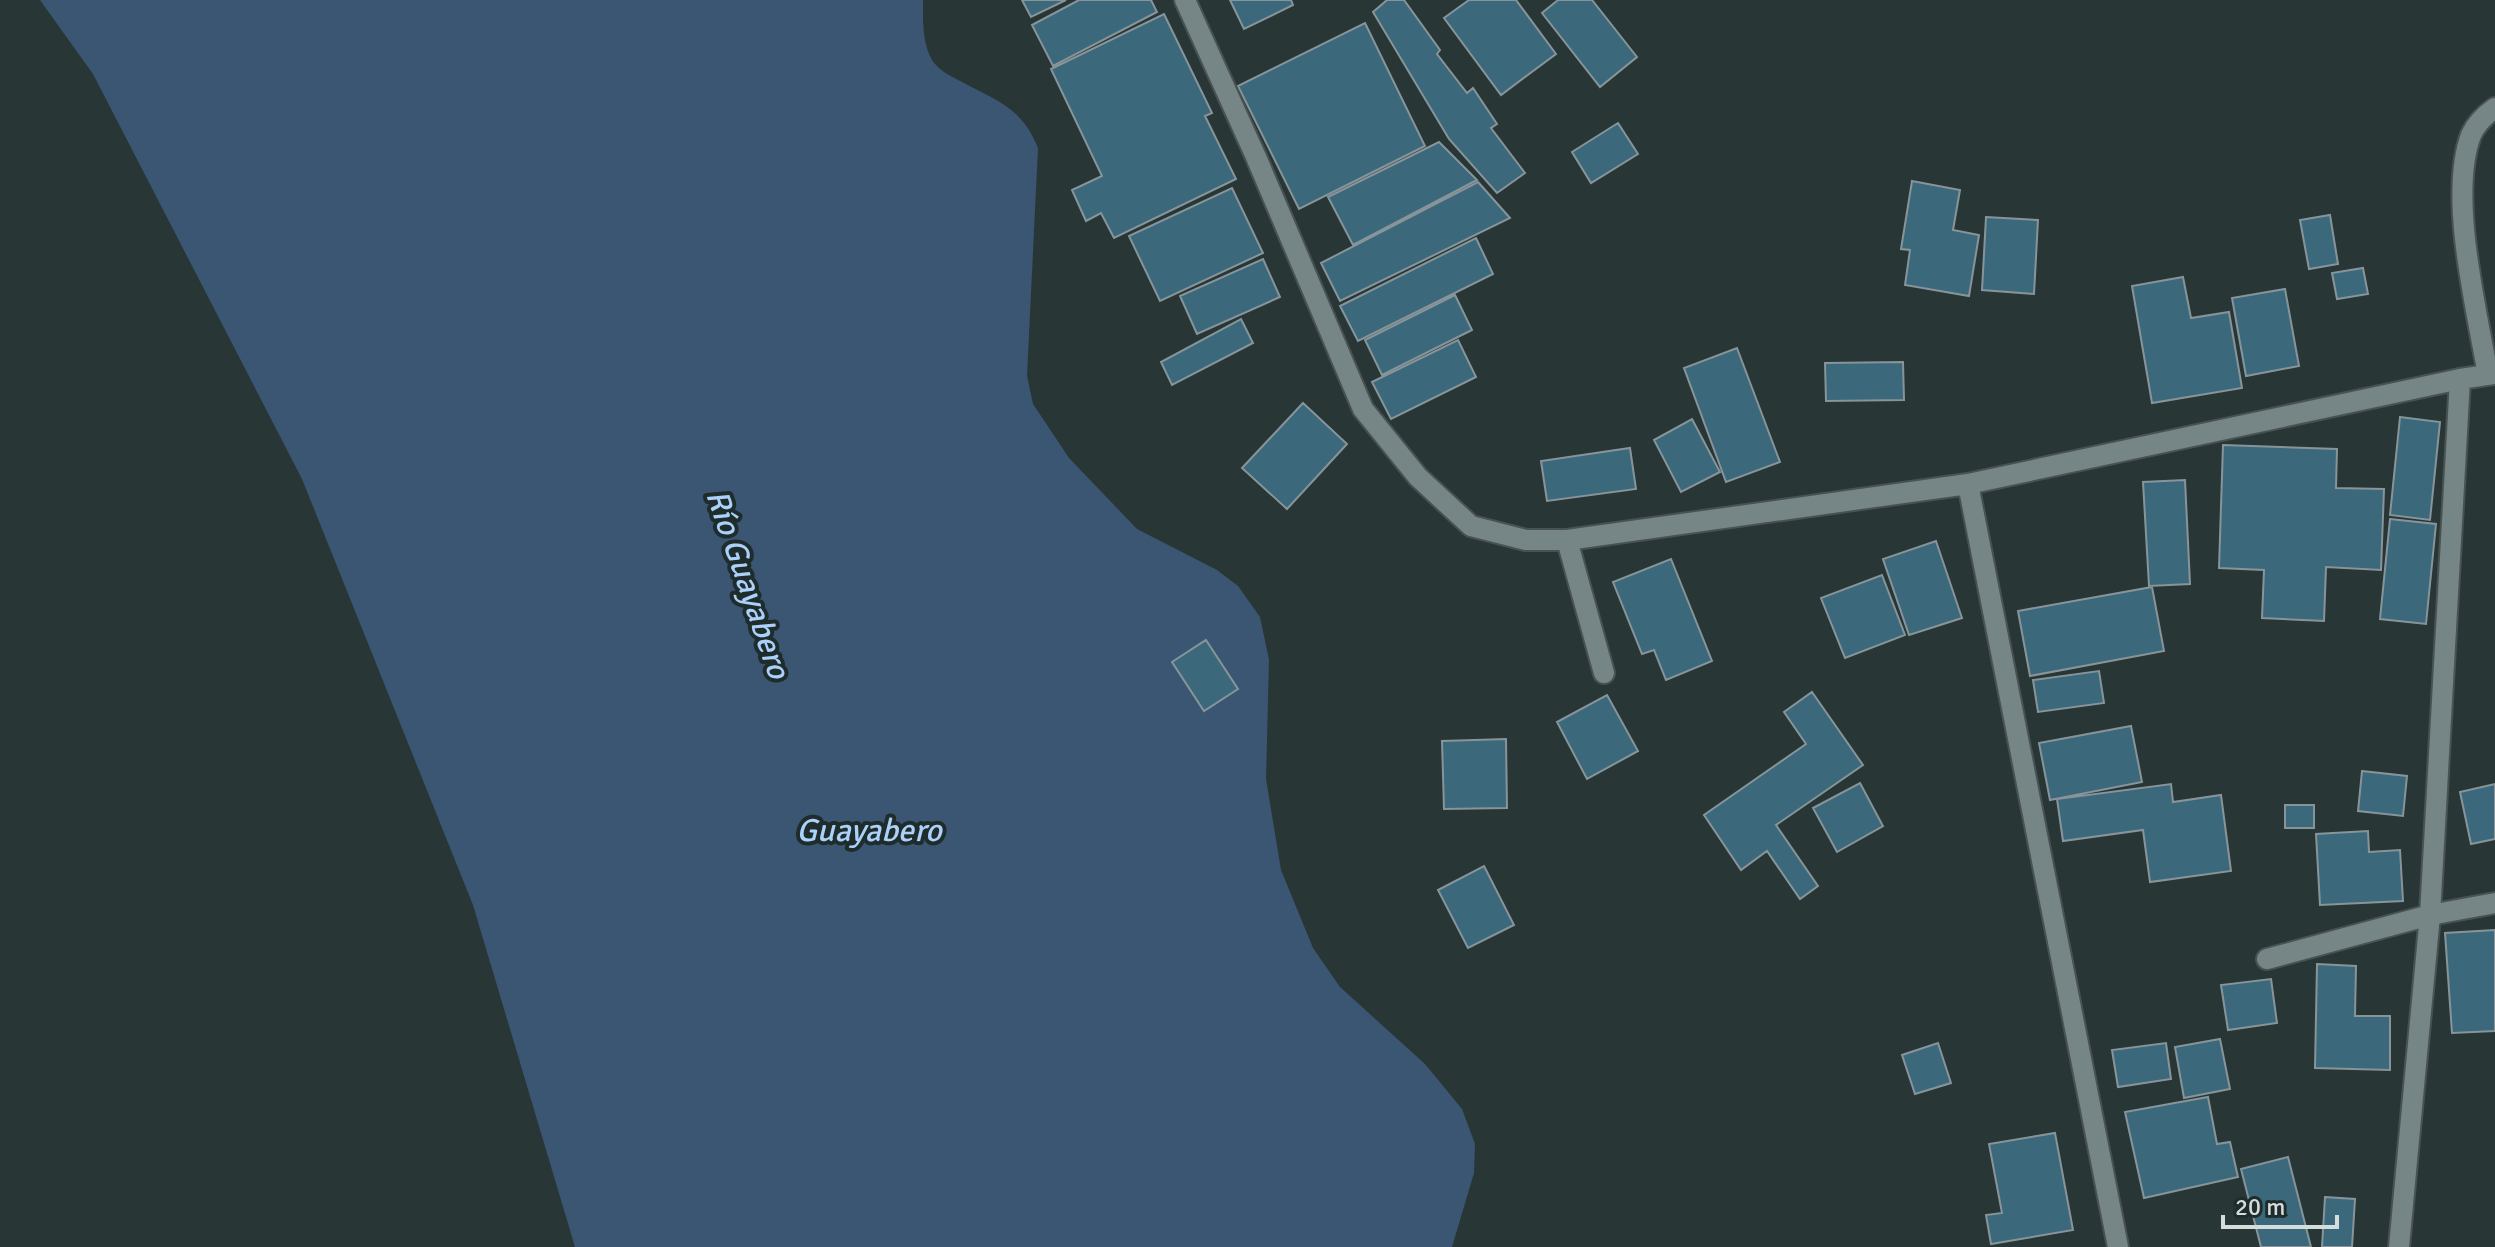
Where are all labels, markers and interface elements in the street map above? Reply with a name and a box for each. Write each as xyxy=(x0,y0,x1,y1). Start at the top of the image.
water label: Río Guayabero xyxy=(697,485,799,685)
water label: Guayabero xyxy=(796,811,943,850)
scale bar xyxy=(2223,1179,2337,1229)
text: 20 m xyxy=(2235,1192,2285,1222)

